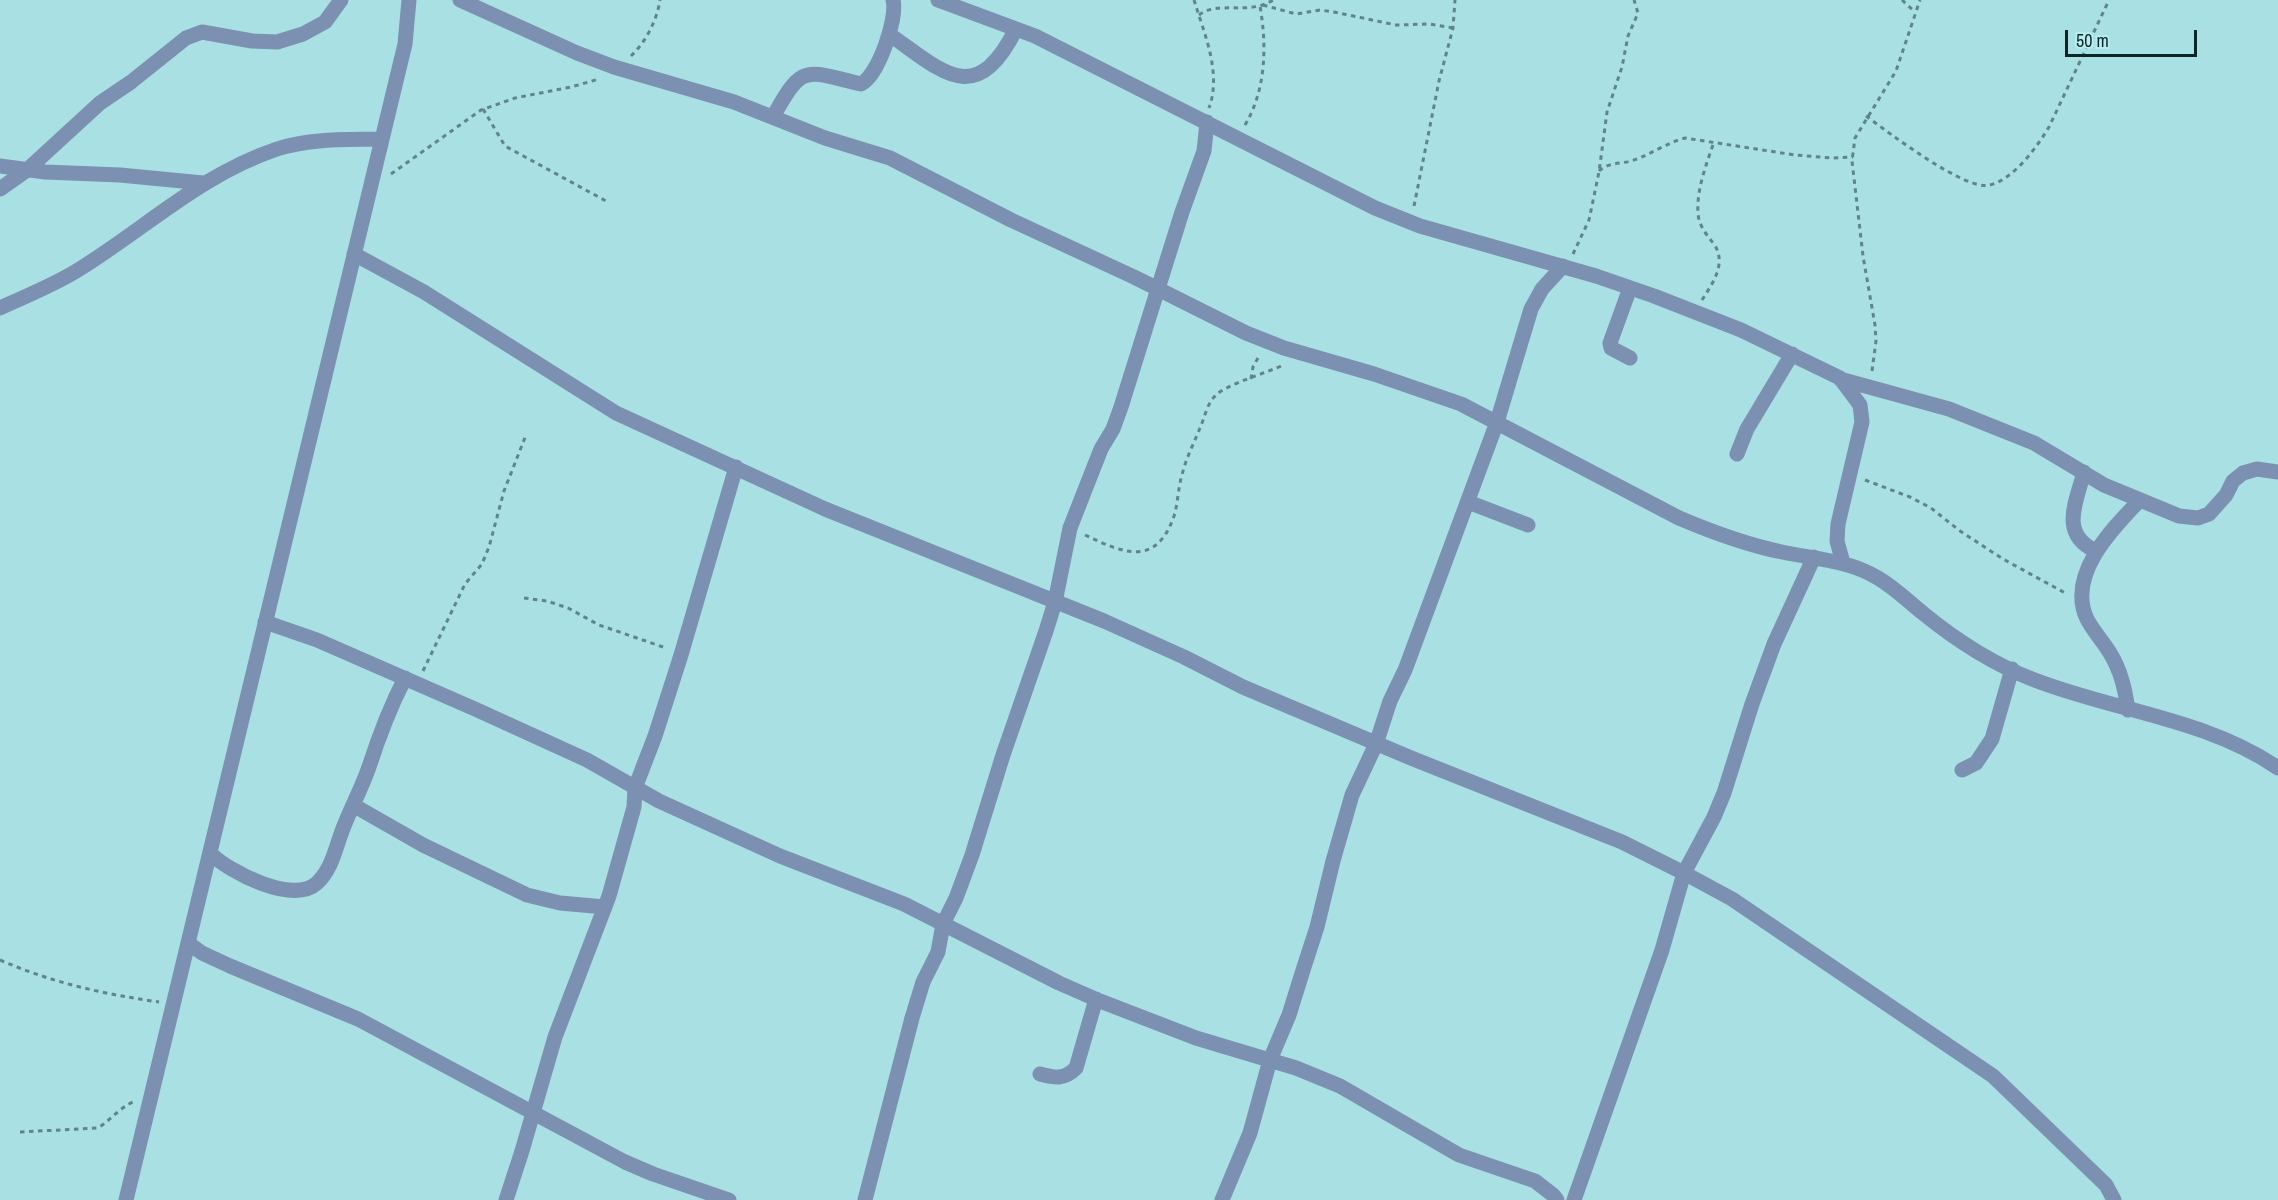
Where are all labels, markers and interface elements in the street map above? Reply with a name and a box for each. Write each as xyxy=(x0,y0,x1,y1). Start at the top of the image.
scale bar xyxy=(2068,18,2200,56)
text: 50 m xyxy=(2076,28,2109,53)

